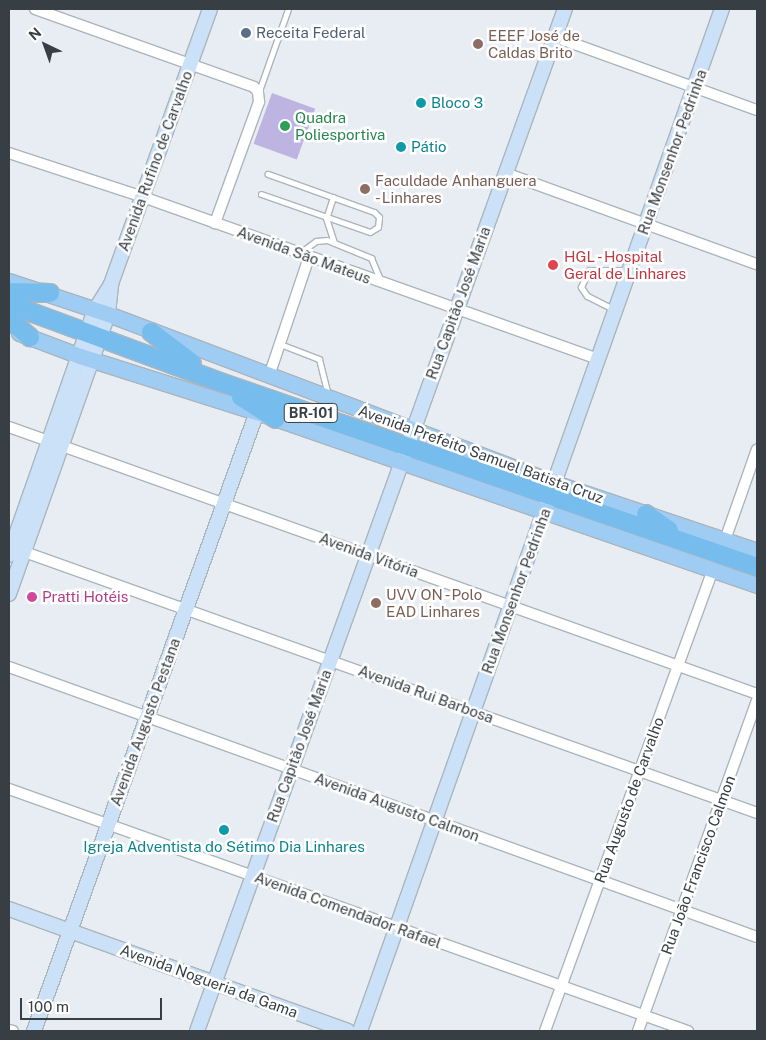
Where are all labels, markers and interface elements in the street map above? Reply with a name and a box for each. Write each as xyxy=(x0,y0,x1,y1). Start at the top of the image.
north arrow xyxy=(20,20,70,70)
text: N xyxy=(26,24,44,43)
place label: Receita Federal xyxy=(256,24,365,42)
place label: EEEF José de Caldas Brito xyxy=(488,26,580,61)
marker: Receita Federal xyxy=(240,27,252,39)
marker: EEEF José de Caldas Brito xyxy=(472,38,484,50)
street label: Rua Monsenhor Pedrinha xyxy=(634,67,710,237)
street label: Avenida Rufino de Carvalho xyxy=(114,68,196,254)
place label: Bloco 3 xyxy=(431,94,483,112)
marker: Bloco 3 xyxy=(415,97,427,109)
place label: Quadra Poliesportiva xyxy=(295,108,385,143)
marker: Quadra Poliesportiva xyxy=(279,120,291,132)
place label: Pátio xyxy=(411,138,446,156)
marker: Pátio xyxy=(395,141,407,153)
place label: Faculdade Anhanguera - Linhares xyxy=(375,171,537,206)
marker: Faculdade Anhanguera - Linhares xyxy=(359,183,371,195)
street label: Avenida São Mateus xyxy=(235,222,373,288)
street label: Rua Capitão José Maria xyxy=(422,224,494,382)
place label: HGL - Hospital Geral de Linhares xyxy=(564,247,686,282)
marker: HGL - Hospital Geral de Linhares xyxy=(546,258,560,272)
street label: Avenida Prefeito Samuel Batista Cruz xyxy=(356,401,606,507)
road number: BR-101 xyxy=(284,402,338,424)
street label: Rua Monsenhor Pedrinha xyxy=(478,506,554,676)
street label: Avenida Vitória xyxy=(317,529,421,581)
place label: UVV ON - Polo EAD Linhares xyxy=(386,585,486,620)
place label: Pratti Hotéis xyxy=(42,588,128,606)
marker: Pratti Hotéis xyxy=(26,591,38,603)
marker: UVV ON - Polo EAD Linhares xyxy=(370,597,382,609)
street label: Avenida Augusto Pestana xyxy=(106,636,184,808)
street label: Avenida Rui Barbosa xyxy=(356,661,496,727)
street label: Rua Capitão José Maria xyxy=(263,667,335,825)
street label: Rua Augusto de Carvalho xyxy=(590,714,668,886)
street label: Avenida Augusto Calmon xyxy=(312,769,482,845)
street label: Rua João Francisco Calmon xyxy=(657,773,739,957)
marker: Igreja Adventista do Sétimo Dia Linhares xyxy=(218,824,230,836)
place label: Igreja Adventista do Sétimo Dia Linhares xyxy=(83,838,365,856)
street label: Avenida Comendador Rafael xyxy=(252,868,444,952)
street label: Avenida Nogueria da Gama xyxy=(118,940,300,1022)
scale bar xyxy=(22,988,165,1020)
text: 100 m xyxy=(28,998,69,1015)

